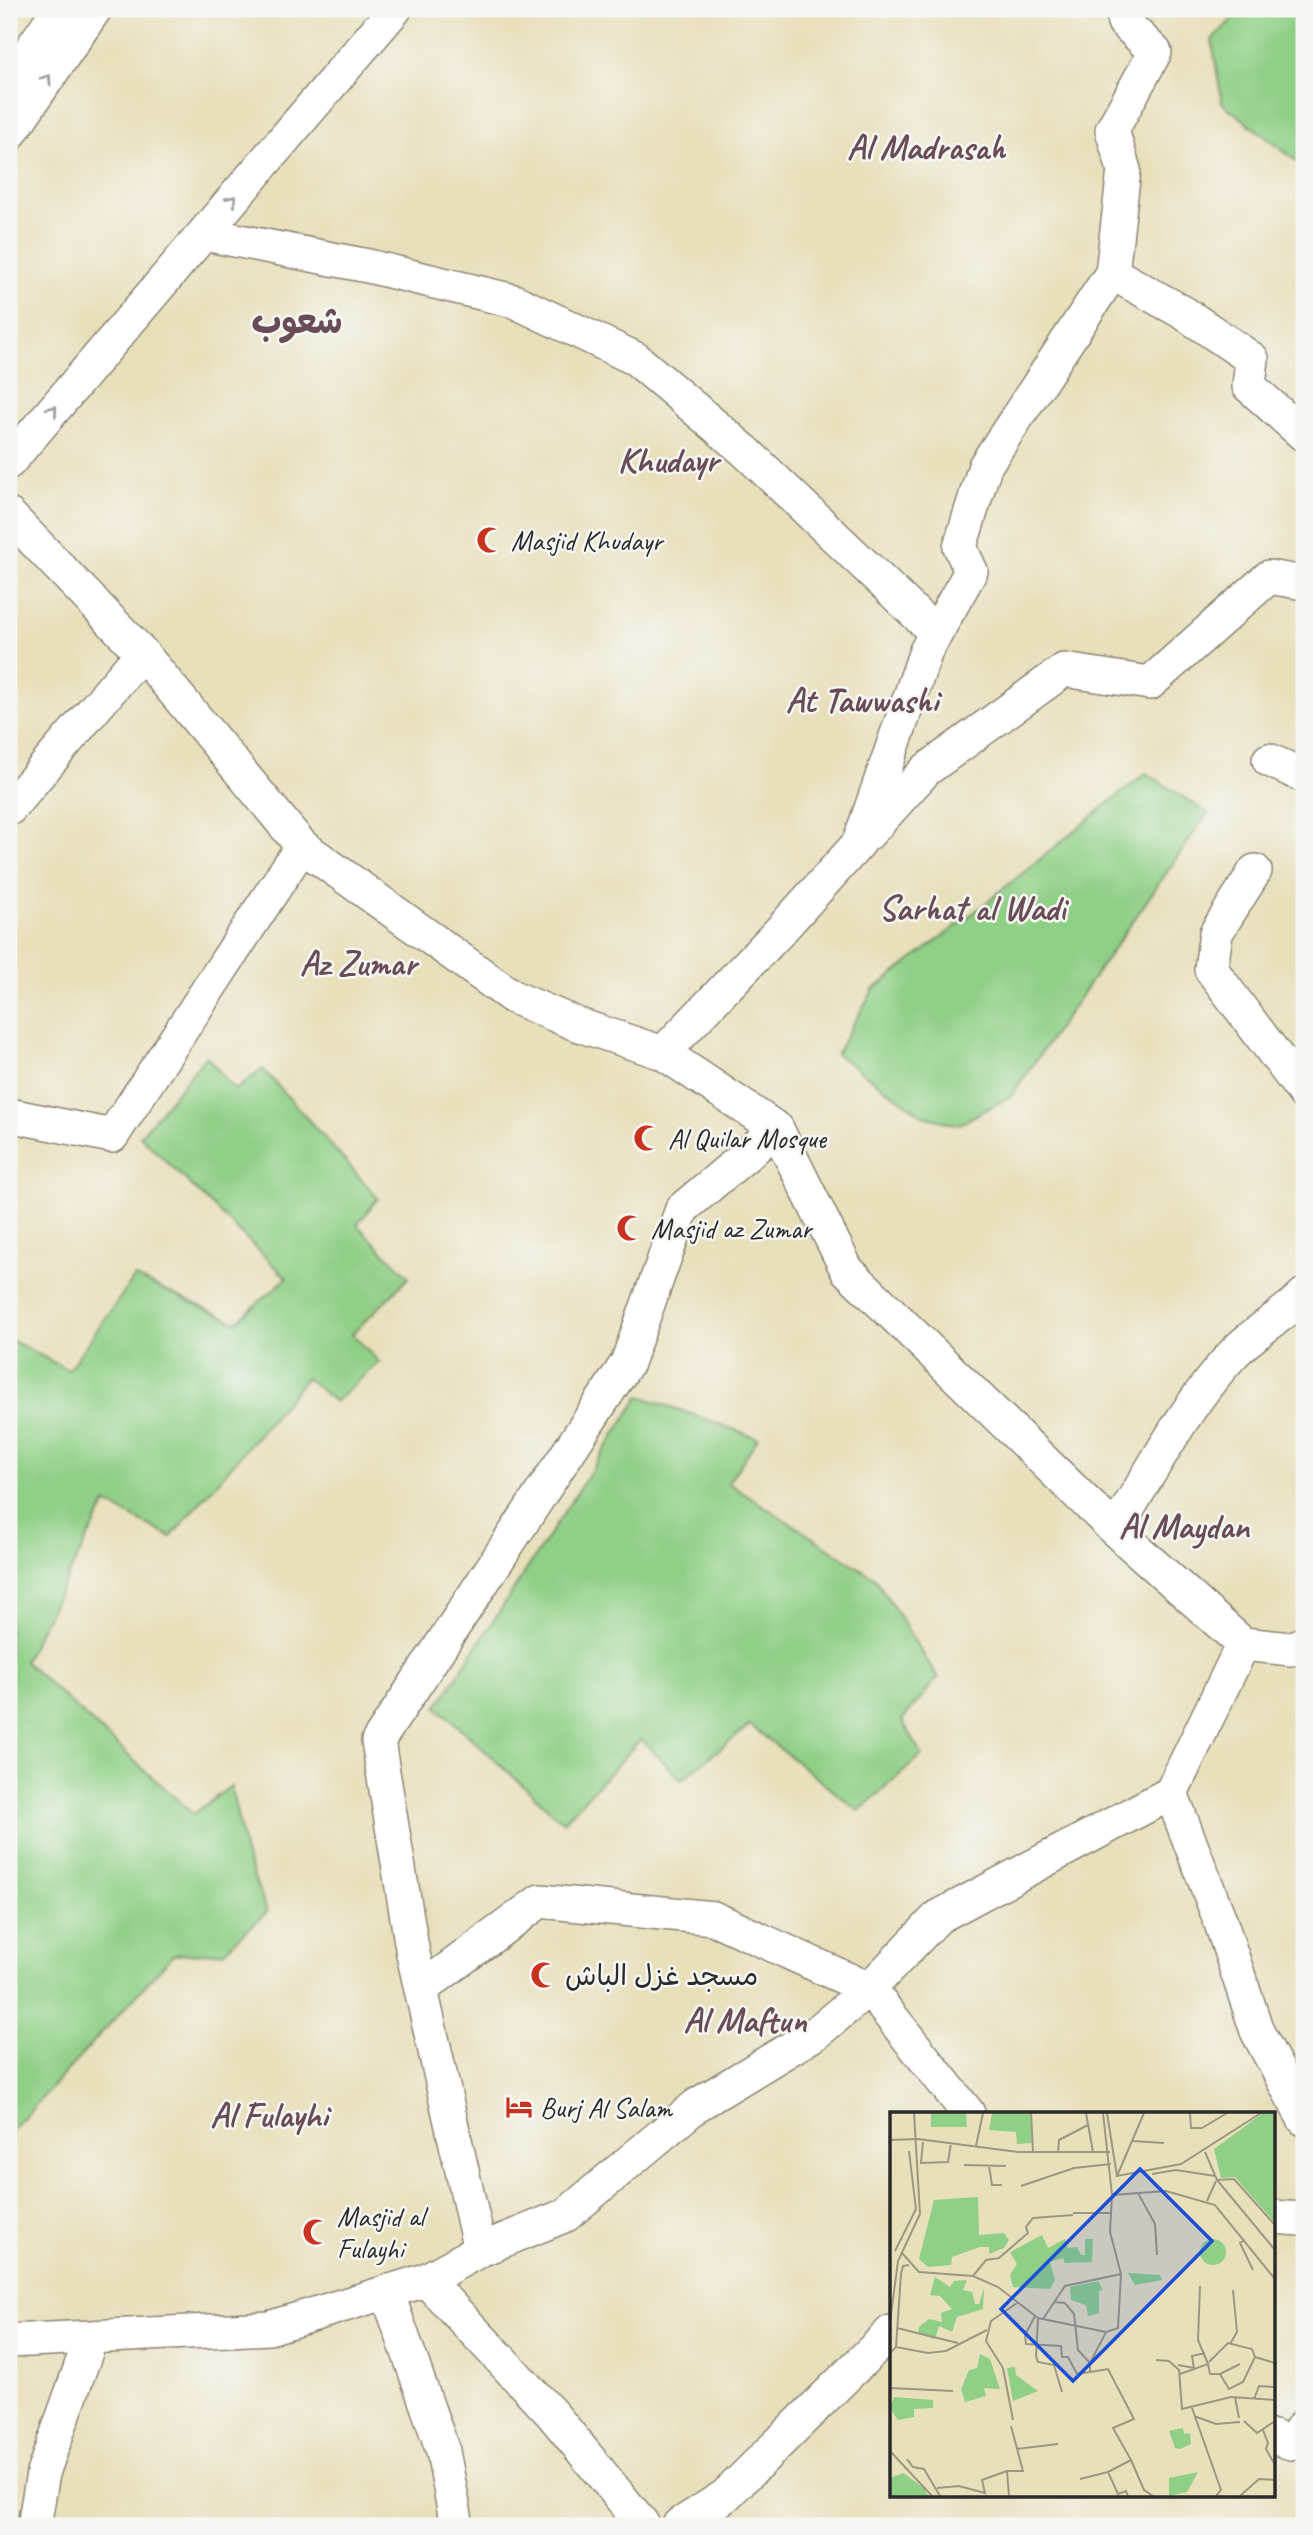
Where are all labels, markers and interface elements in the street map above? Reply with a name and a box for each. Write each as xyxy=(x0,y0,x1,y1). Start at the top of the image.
one-way arrow xyxy=(39,73,52,86)
district label: Al Madrasah xyxy=(847,125,1007,170)
one-way arrow xyxy=(224,195,236,208)
district label: شعوب xyxy=(251,299,343,344)
one-way arrow xyxy=(45,406,57,419)
district label: Khudayr xyxy=(618,438,722,483)
place label: Masjid Khudayr xyxy=(511,523,665,558)
mosque icon: Masjid Khudayr xyxy=(475,525,505,555)
district label: At Tawwashi xyxy=(786,678,943,723)
district label: Sarhat al Wadi xyxy=(879,886,1070,931)
district label: Az Zumar xyxy=(300,941,420,986)
place label: Al Quilar Mosque xyxy=(668,1121,828,1156)
mosque icon: Al Quilar Mosque xyxy=(632,1123,662,1153)
place label: Masjid az Zumar xyxy=(651,1211,813,1246)
mosque icon: Masjid az Zumar xyxy=(615,1213,645,1243)
district label: Al Maydan xyxy=(1119,1504,1250,1549)
place label: مسجد غزل الباش xyxy=(565,1958,758,1993)
mosque icon: مسجد غزل الباش xyxy=(529,1960,559,1990)
district label: Al Maftun xyxy=(683,1998,807,2043)
place label: Burj Al Salam xyxy=(540,2090,674,2125)
hotel icon: Burj Al Salam xyxy=(504,2092,534,2122)
district label: Al Fulayhi xyxy=(210,2093,333,2138)
inset map xyxy=(890,2112,1274,2496)
place label: Masjid al Fulayhi xyxy=(337,2199,429,2266)
mosque icon: Masjid al Fulayhi xyxy=(301,2217,331,2247)

